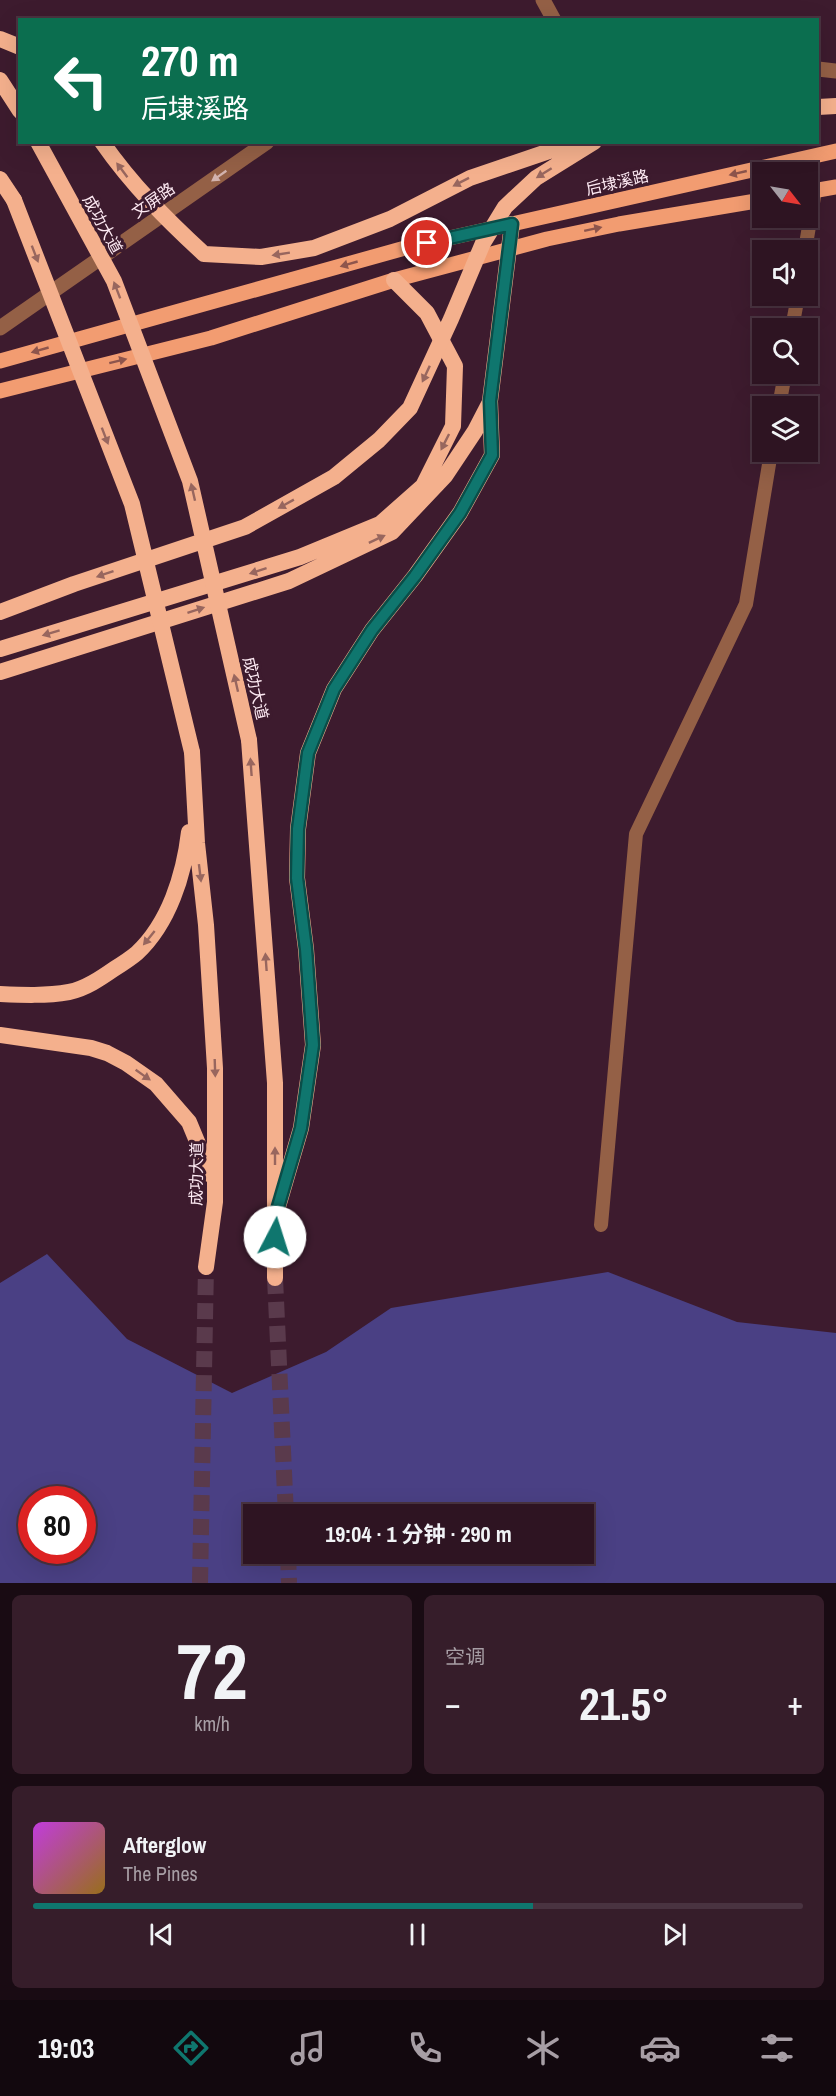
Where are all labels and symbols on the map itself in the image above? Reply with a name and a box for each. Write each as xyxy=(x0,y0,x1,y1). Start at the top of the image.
north arrow xyxy=(752,162,818,228)
one-way arrow xyxy=(117,163,129,178)
street label: 后埭溪路 xyxy=(583,164,651,200)
one-way arrow xyxy=(536,168,552,179)
one-way arrow xyxy=(729,168,747,178)
one-way arrow xyxy=(211,170,227,181)
street label: 文屏路 xyxy=(127,177,179,223)
one-way arrow xyxy=(453,178,470,187)
street label: 成功大道 xyxy=(78,191,128,257)
pin xyxy=(401,217,452,268)
one-way arrow xyxy=(584,224,603,233)
one-way arrow xyxy=(30,246,40,264)
one-way arrow xyxy=(271,249,290,258)
one-way arrow xyxy=(340,260,358,269)
one-way arrow xyxy=(112,281,122,299)
one-way arrow xyxy=(31,346,49,355)
one-way arrow xyxy=(109,356,127,366)
one-way arrow xyxy=(421,365,430,382)
one-way arrow xyxy=(101,427,111,445)
one-way arrow xyxy=(440,433,449,450)
one-way arrow xyxy=(188,483,197,502)
one-way arrow xyxy=(278,499,295,509)
one-way arrow xyxy=(369,535,386,544)
one-way arrow xyxy=(249,567,267,576)
one-way arrow xyxy=(96,570,114,579)
one-way arrow xyxy=(187,605,205,614)
one-way arrow xyxy=(42,629,60,638)
street label: 成功大道 xyxy=(238,654,274,722)
one-way arrow xyxy=(231,673,241,692)
one-way arrow xyxy=(247,758,256,777)
one-way arrow xyxy=(196,864,205,883)
one-way arrow xyxy=(143,930,156,945)
one-way arrow xyxy=(261,952,271,971)
one-way arrow xyxy=(210,1058,219,1077)
one-way arrow xyxy=(134,1069,150,1081)
street label: 成功大道 xyxy=(184,1142,208,1206)
one-way arrow xyxy=(270,1147,280,1166)
position arrow xyxy=(243,1205,307,1269)
speed limit sign: 80 xyxy=(18,1486,96,1564)

